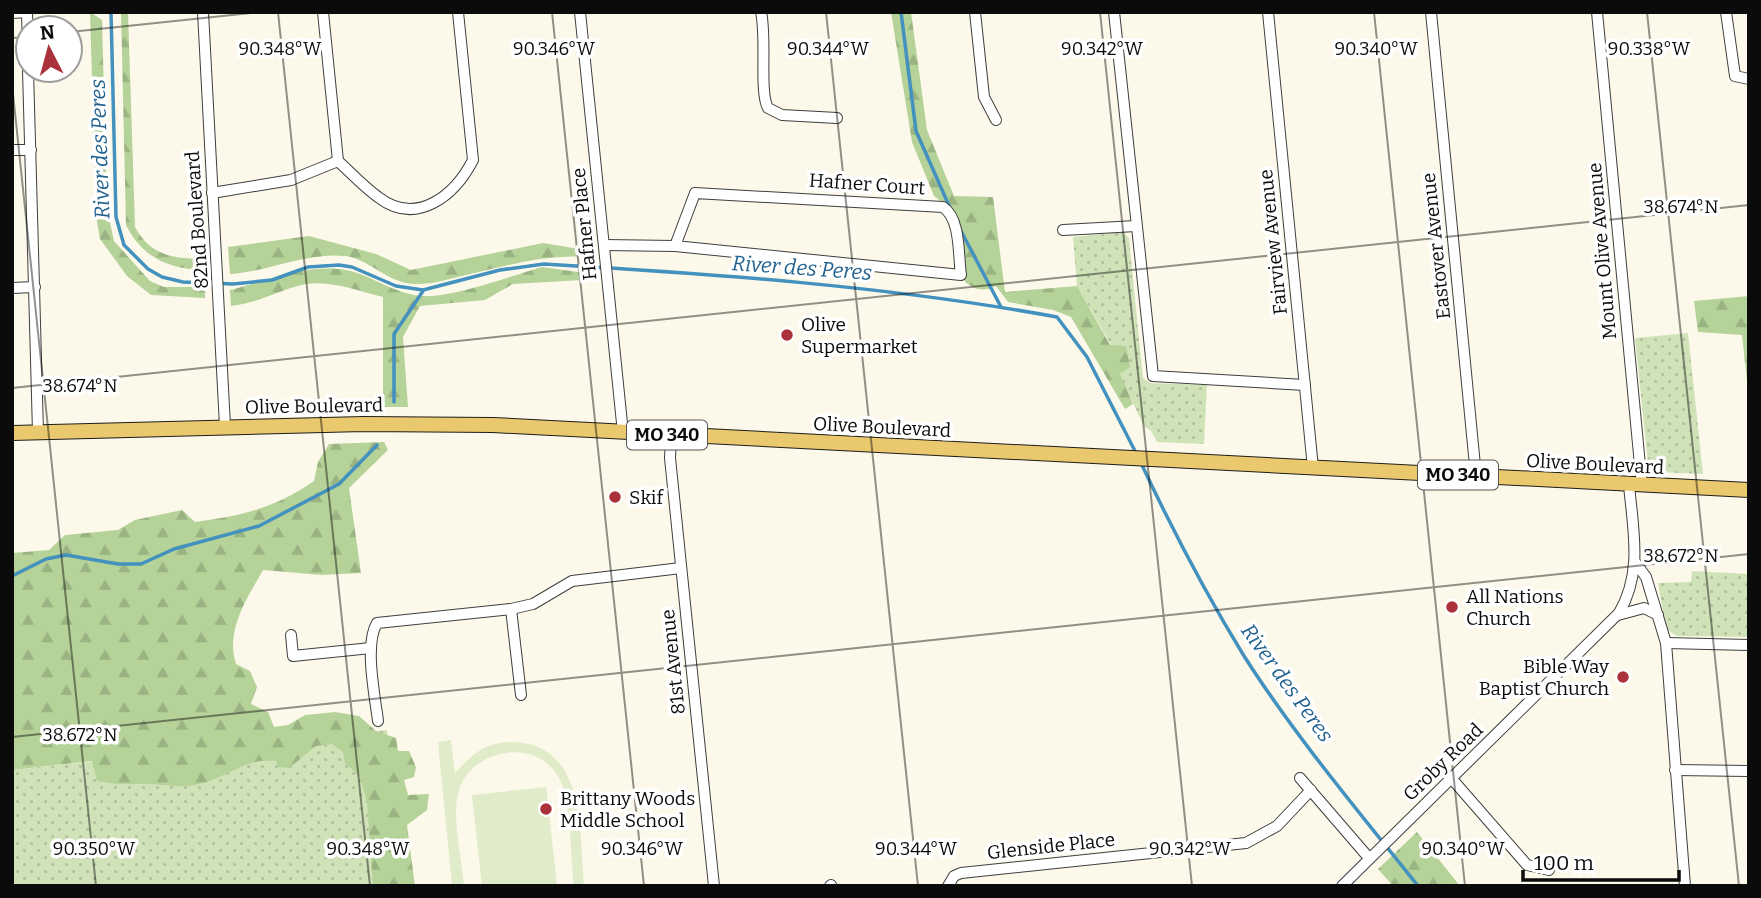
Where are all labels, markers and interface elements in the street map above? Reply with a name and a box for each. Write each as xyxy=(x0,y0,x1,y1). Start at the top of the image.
north arrow xyxy=(14,14,84,84)
text: N xyxy=(39,20,56,45)
text: 90.348°W xyxy=(239,38,322,60)
text: 90.346°W xyxy=(513,38,596,60)
text: 90.344°W xyxy=(787,38,869,60)
text: 90.342°W xyxy=(1061,38,1143,60)
text: 90.340°W xyxy=(1334,38,1418,60)
text: 90.338°W xyxy=(1608,38,1691,60)
water label: River des Peres xyxy=(85,78,115,219)
street label: 82nd Boulevard xyxy=(181,150,213,290)
street label: Mount Olive Avenue xyxy=(1583,162,1621,340)
street label: Hafner Place xyxy=(567,167,601,281)
street label: Hafner Court xyxy=(808,168,926,200)
street label: Fairview Avenue xyxy=(1254,168,1292,316)
street label: Eastover Avenue xyxy=(1417,172,1455,320)
text: 38.674°N xyxy=(1644,196,1718,218)
water label: River des Peres xyxy=(731,250,873,286)
place label: Olive Supermarket xyxy=(801,313,918,358)
marker: Olive Supermarket xyxy=(779,327,795,343)
text: 38.674°N xyxy=(43,375,117,397)
street label: Olive Boulevard xyxy=(245,393,383,419)
street label: Olive Boulevard xyxy=(812,412,952,442)
road number: MO 340 xyxy=(627,421,707,450)
street label: Olive Boulevard xyxy=(1525,449,1665,479)
road number: MO 340 xyxy=(1418,461,1498,490)
place label: Skif xyxy=(629,486,665,509)
marker: Skif xyxy=(607,489,623,505)
text: 38.672°N xyxy=(1644,545,1718,567)
place label: All Nations Church xyxy=(1466,585,1564,630)
marker: All Nations Church xyxy=(1444,599,1460,615)
street label: 81st Avenue xyxy=(656,608,690,716)
water label: River des Peres xyxy=(1235,619,1339,747)
place label: Bible Way Baptist Church xyxy=(1479,655,1610,700)
marker: Bible Way Baptist Church xyxy=(1615,669,1631,685)
street label: Groby Road xyxy=(1398,718,1488,806)
text: 38.672°N xyxy=(43,724,117,746)
place label: Brittany Woods Middle School xyxy=(560,787,695,832)
marker: Brittany Woods Middle School xyxy=(538,801,554,817)
street label: Glenside Place xyxy=(986,828,1116,864)
text: 90.350°W xyxy=(53,838,136,860)
text: 90.348°W xyxy=(327,838,410,860)
text: 90.346°W xyxy=(601,838,684,860)
text: 90.344°W xyxy=(875,838,957,860)
text: 90.342°W xyxy=(1149,838,1231,860)
text: 90.340°W xyxy=(1421,838,1505,860)
scale bar xyxy=(1523,838,1679,882)
text: 100 m xyxy=(1534,850,1594,876)

